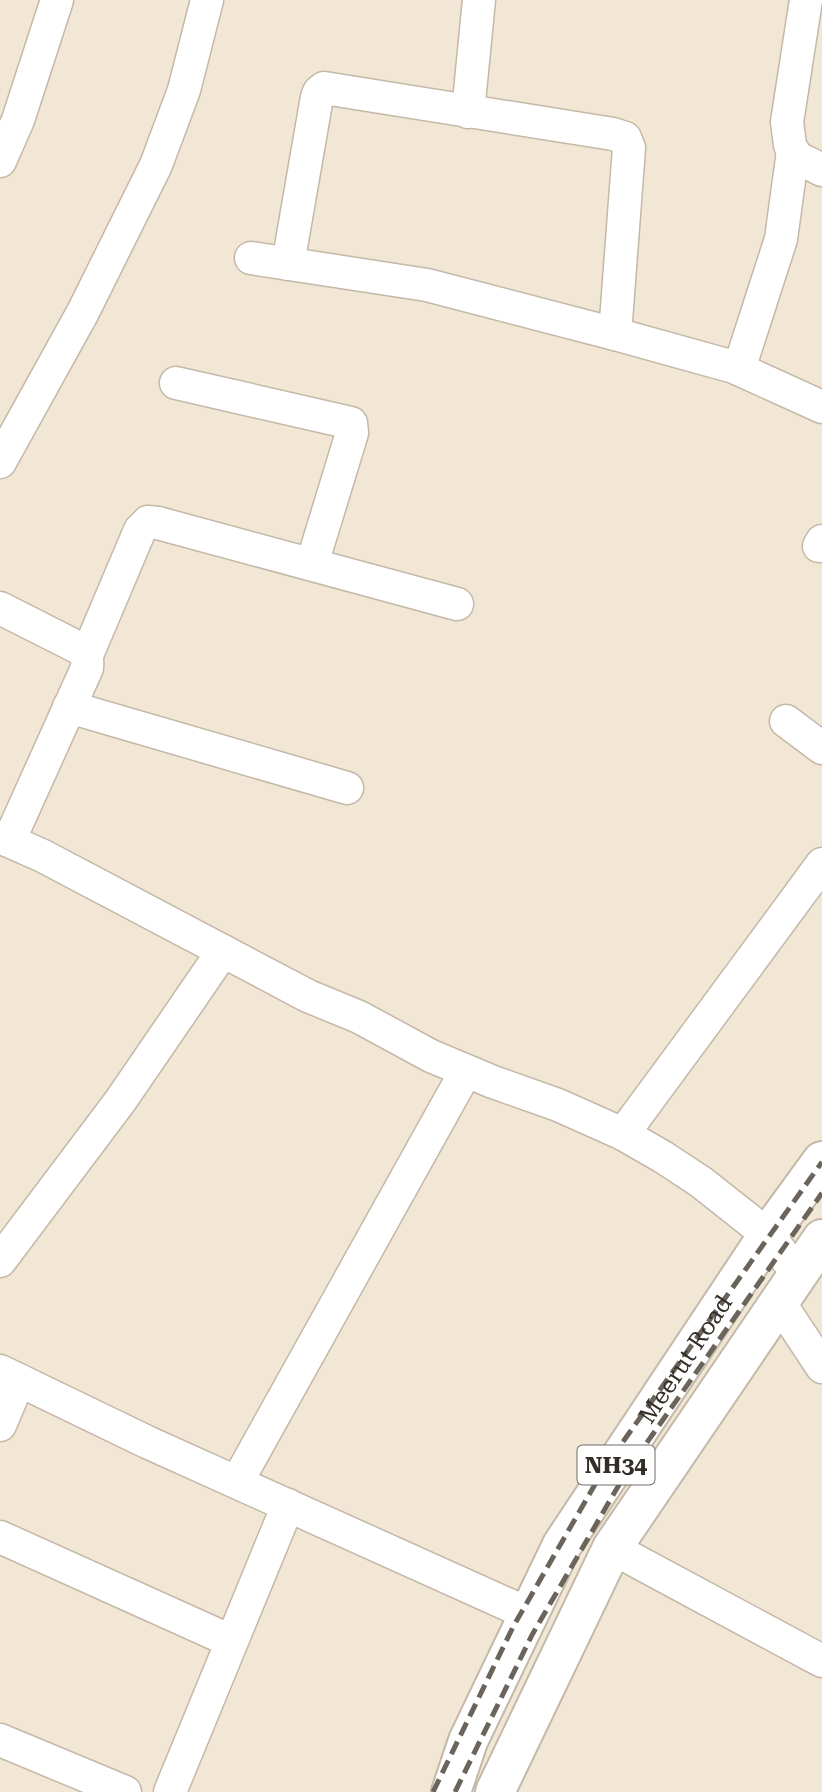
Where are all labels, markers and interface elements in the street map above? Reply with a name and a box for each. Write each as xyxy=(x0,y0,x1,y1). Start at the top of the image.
street label: Meerut Road xyxy=(633,1290,738,1429)
road number: NH34 xyxy=(578,1446,654,1484)

